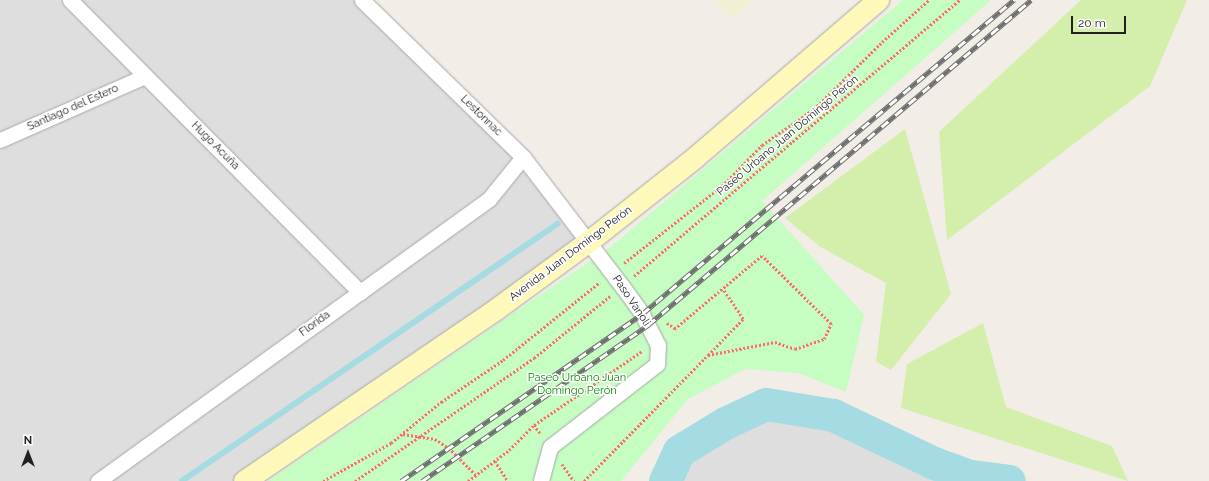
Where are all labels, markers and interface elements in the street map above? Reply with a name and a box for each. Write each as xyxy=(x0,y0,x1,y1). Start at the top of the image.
scale bar xyxy=(1073,8,1128,34)
text: 20 m xyxy=(1078,16,1106,30)
street label: Paseo Urbano Juan Domingo Perón xyxy=(714,73,862,199)
street label: Santiago del Estero xyxy=(25,82,121,134)
street label: Lestonnac xyxy=(457,93,505,139)
street label: Hugo Acuña xyxy=(188,119,242,173)
street label: Avenida Juan Domingo Perón xyxy=(507,204,635,304)
street label: Paso Vanoli xyxy=(609,273,653,329)
street label: Florida xyxy=(297,308,333,340)
park label: Paseo Urbano Juan Domingo Perón xyxy=(528,372,626,398)
north arrow xyxy=(8,433,48,473)
text: N xyxy=(24,434,32,447)

